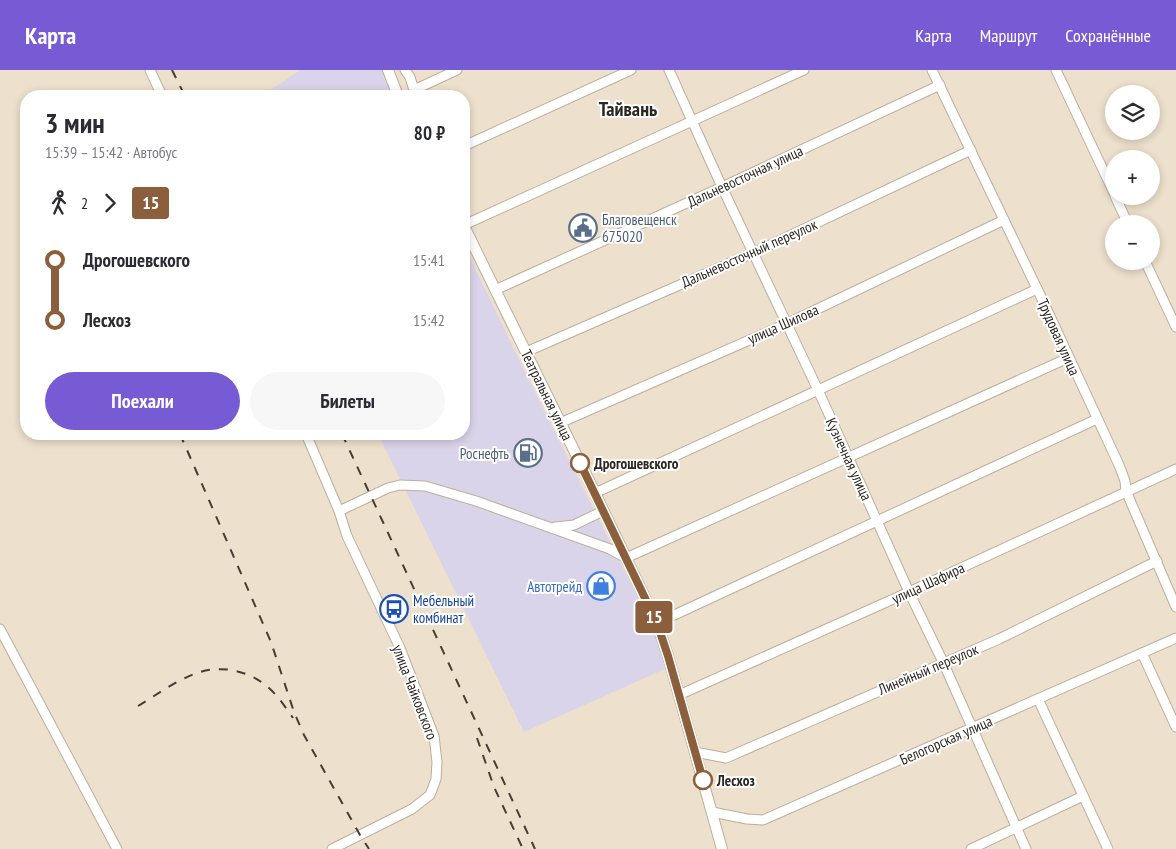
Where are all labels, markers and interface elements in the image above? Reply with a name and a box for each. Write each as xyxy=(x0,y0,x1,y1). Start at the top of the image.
text: Карта xyxy=(25,20,76,51)
text: Карта xyxy=(915,24,952,47)
text: Маршрут xyxy=(980,24,1037,47)
text: Сохранённые xyxy=(1065,24,1151,47)
map controls xyxy=(1105,85,1160,270)
button: layers xyxy=(1105,85,1160,140)
district label: Тайвань xyxy=(599,96,657,122)
text: 3 мин xyxy=(45,104,105,141)
text: 80 ₽ xyxy=(414,121,445,145)
street label: Дальневосточная улица xyxy=(684,141,806,211)
text: 15:39 – 15:42 · Автобус xyxy=(45,142,177,162)
button: + xyxy=(1105,150,1160,205)
icon: walk xyxy=(45,189,73,217)
icon: forward xyxy=(96,189,124,217)
text: 15 xyxy=(142,191,159,214)
text: 2 xyxy=(81,193,88,213)
place label: Благовещенск 675020 xyxy=(602,210,677,246)
public building icon: Благовещенск 675020 xyxy=(568,213,598,243)
street label: Дальневосточный переулок xyxy=(678,214,820,292)
button: − xyxy=(1105,215,1160,270)
text: Дрогошевского xyxy=(83,248,190,272)
text: 15:41 xyxy=(413,250,445,270)
street label: Трудовая улица xyxy=(1034,296,1084,378)
street label: улица Шилова xyxy=(745,300,821,348)
text: Лесхоз xyxy=(83,308,131,332)
text: 15:42 xyxy=(413,310,445,330)
street label: Театральная улица xyxy=(517,347,577,443)
button: Поехали xyxy=(45,372,240,430)
button: Билеты xyxy=(250,372,445,430)
street label: Кузнечная улица xyxy=(822,415,876,503)
fuel station icon: Роснефть xyxy=(513,438,543,468)
place label: Роснефть xyxy=(460,444,509,463)
marker: Дрогошевского xyxy=(570,453,590,473)
place label: Дрогошевского xyxy=(594,454,679,473)
street label: улица Шафира xyxy=(889,558,967,608)
shop icon: Автотрейд xyxy=(586,571,616,601)
place label: Автотрейд xyxy=(527,577,582,596)
place label: Мебельный комбинат xyxy=(413,591,474,627)
bus stop icon: Мебельный комбинат xyxy=(379,594,409,624)
line badge: 15 xyxy=(632,601,676,633)
text: 15 xyxy=(645,605,663,628)
street label: Линейный переулок xyxy=(874,639,981,699)
street label: улица Чайковского xyxy=(388,642,442,742)
street label: Белогорская улица xyxy=(897,711,995,769)
marker: Лесхоз xyxy=(693,770,713,790)
place label: Лесхоз xyxy=(716,771,755,790)

